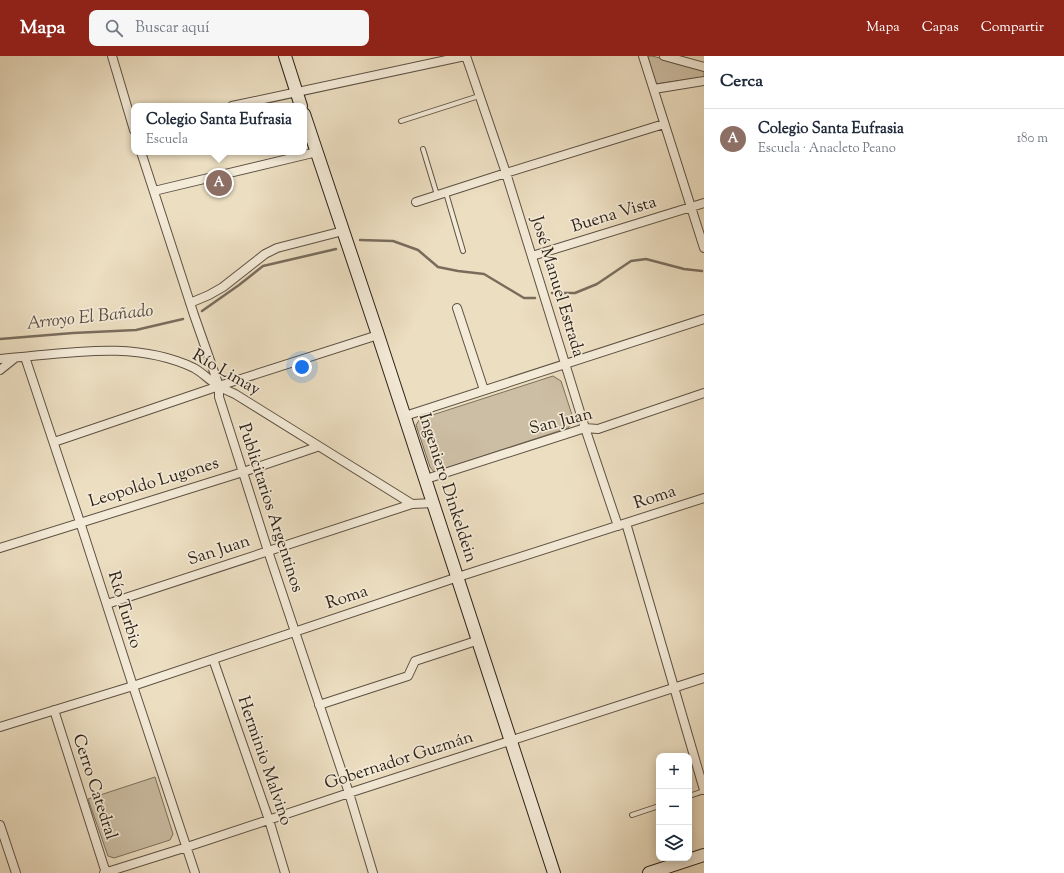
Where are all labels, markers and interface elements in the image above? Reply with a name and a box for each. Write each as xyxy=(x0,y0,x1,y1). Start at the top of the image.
search box xyxy=(89,10,369,46)
text: Mapa xyxy=(20,15,65,42)
icon: search xyxy=(103,17,125,39)
text: Buscar aquí xyxy=(135,18,209,39)
text: Mapa xyxy=(866,18,900,38)
text: Capas xyxy=(922,18,959,38)
text: Compartir xyxy=(981,18,1044,38)
text: Cerca xyxy=(720,70,763,94)
popup xyxy=(131,103,307,155)
text: Colegio Santa Eufrasia xyxy=(146,110,292,131)
text: Colegio Santa Eufrasia xyxy=(758,119,904,140)
text: A xyxy=(728,130,738,148)
text: 180 m xyxy=(1017,130,1048,148)
text: Escuela xyxy=(146,131,188,149)
text: Escuela · Anacleto Peano xyxy=(758,140,896,158)
pin: A xyxy=(206,168,232,198)
street label: Buena Vista xyxy=(569,191,660,239)
street label: José Manuel Estrada xyxy=(524,213,590,360)
water label: Arroyo El Bañado xyxy=(25,298,155,338)
street label: Río Limay xyxy=(187,344,265,402)
your location xyxy=(292,357,312,377)
street label: San Juan xyxy=(527,403,595,441)
street label: Ingeniero Dinkeldein xyxy=(412,410,482,566)
street label: Publicitarios Argentinos xyxy=(231,420,309,596)
street label: Leopoldo Lugones xyxy=(86,452,222,514)
street label: Roma xyxy=(631,480,679,516)
street label: San Juan xyxy=(185,530,253,572)
street label: Río Turbio xyxy=(101,568,147,652)
street label: Roma xyxy=(323,580,371,616)
street label: Herminio Malvino xyxy=(231,693,297,829)
street label: Gobernador Guzmán xyxy=(322,726,476,796)
street label: Cerro Catedral xyxy=(66,731,122,843)
map controls xyxy=(656,753,692,861)
button: + xyxy=(656,753,692,789)
button: − xyxy=(656,789,692,825)
button: layers xyxy=(656,825,692,861)

